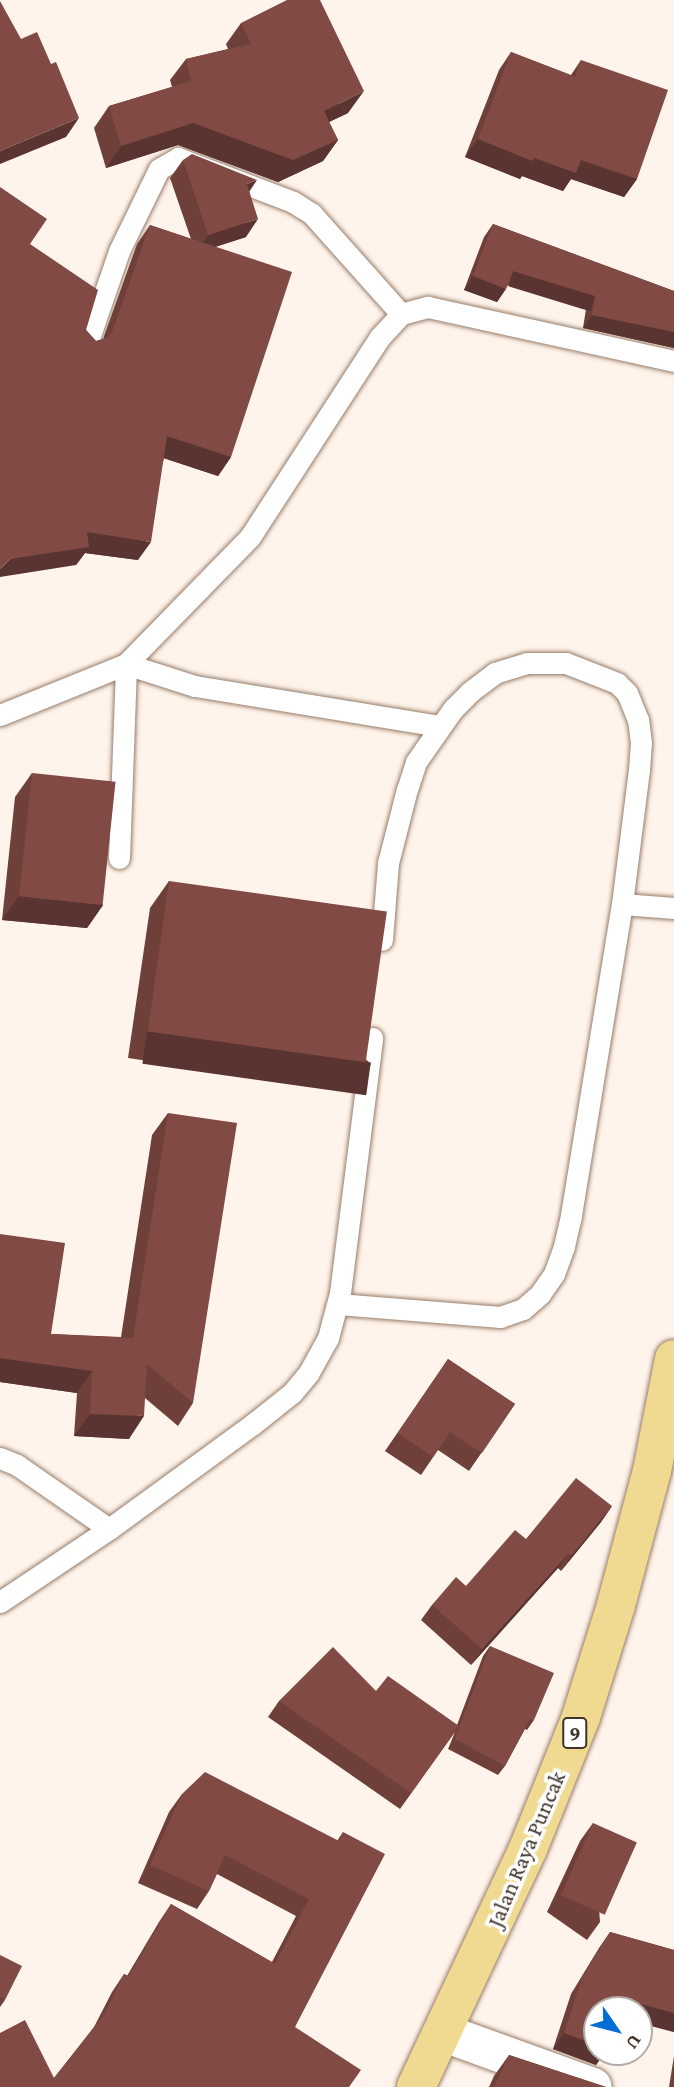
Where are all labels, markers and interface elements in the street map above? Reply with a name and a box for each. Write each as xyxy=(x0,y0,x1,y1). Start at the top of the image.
road number: 9 xyxy=(561,1716,589,1750)
street label: Jalan Raya Puncak xyxy=(481,1767,571,1931)
north arrow xyxy=(583,1996,653,2066)
text: U xyxy=(622,2031,646,2054)

